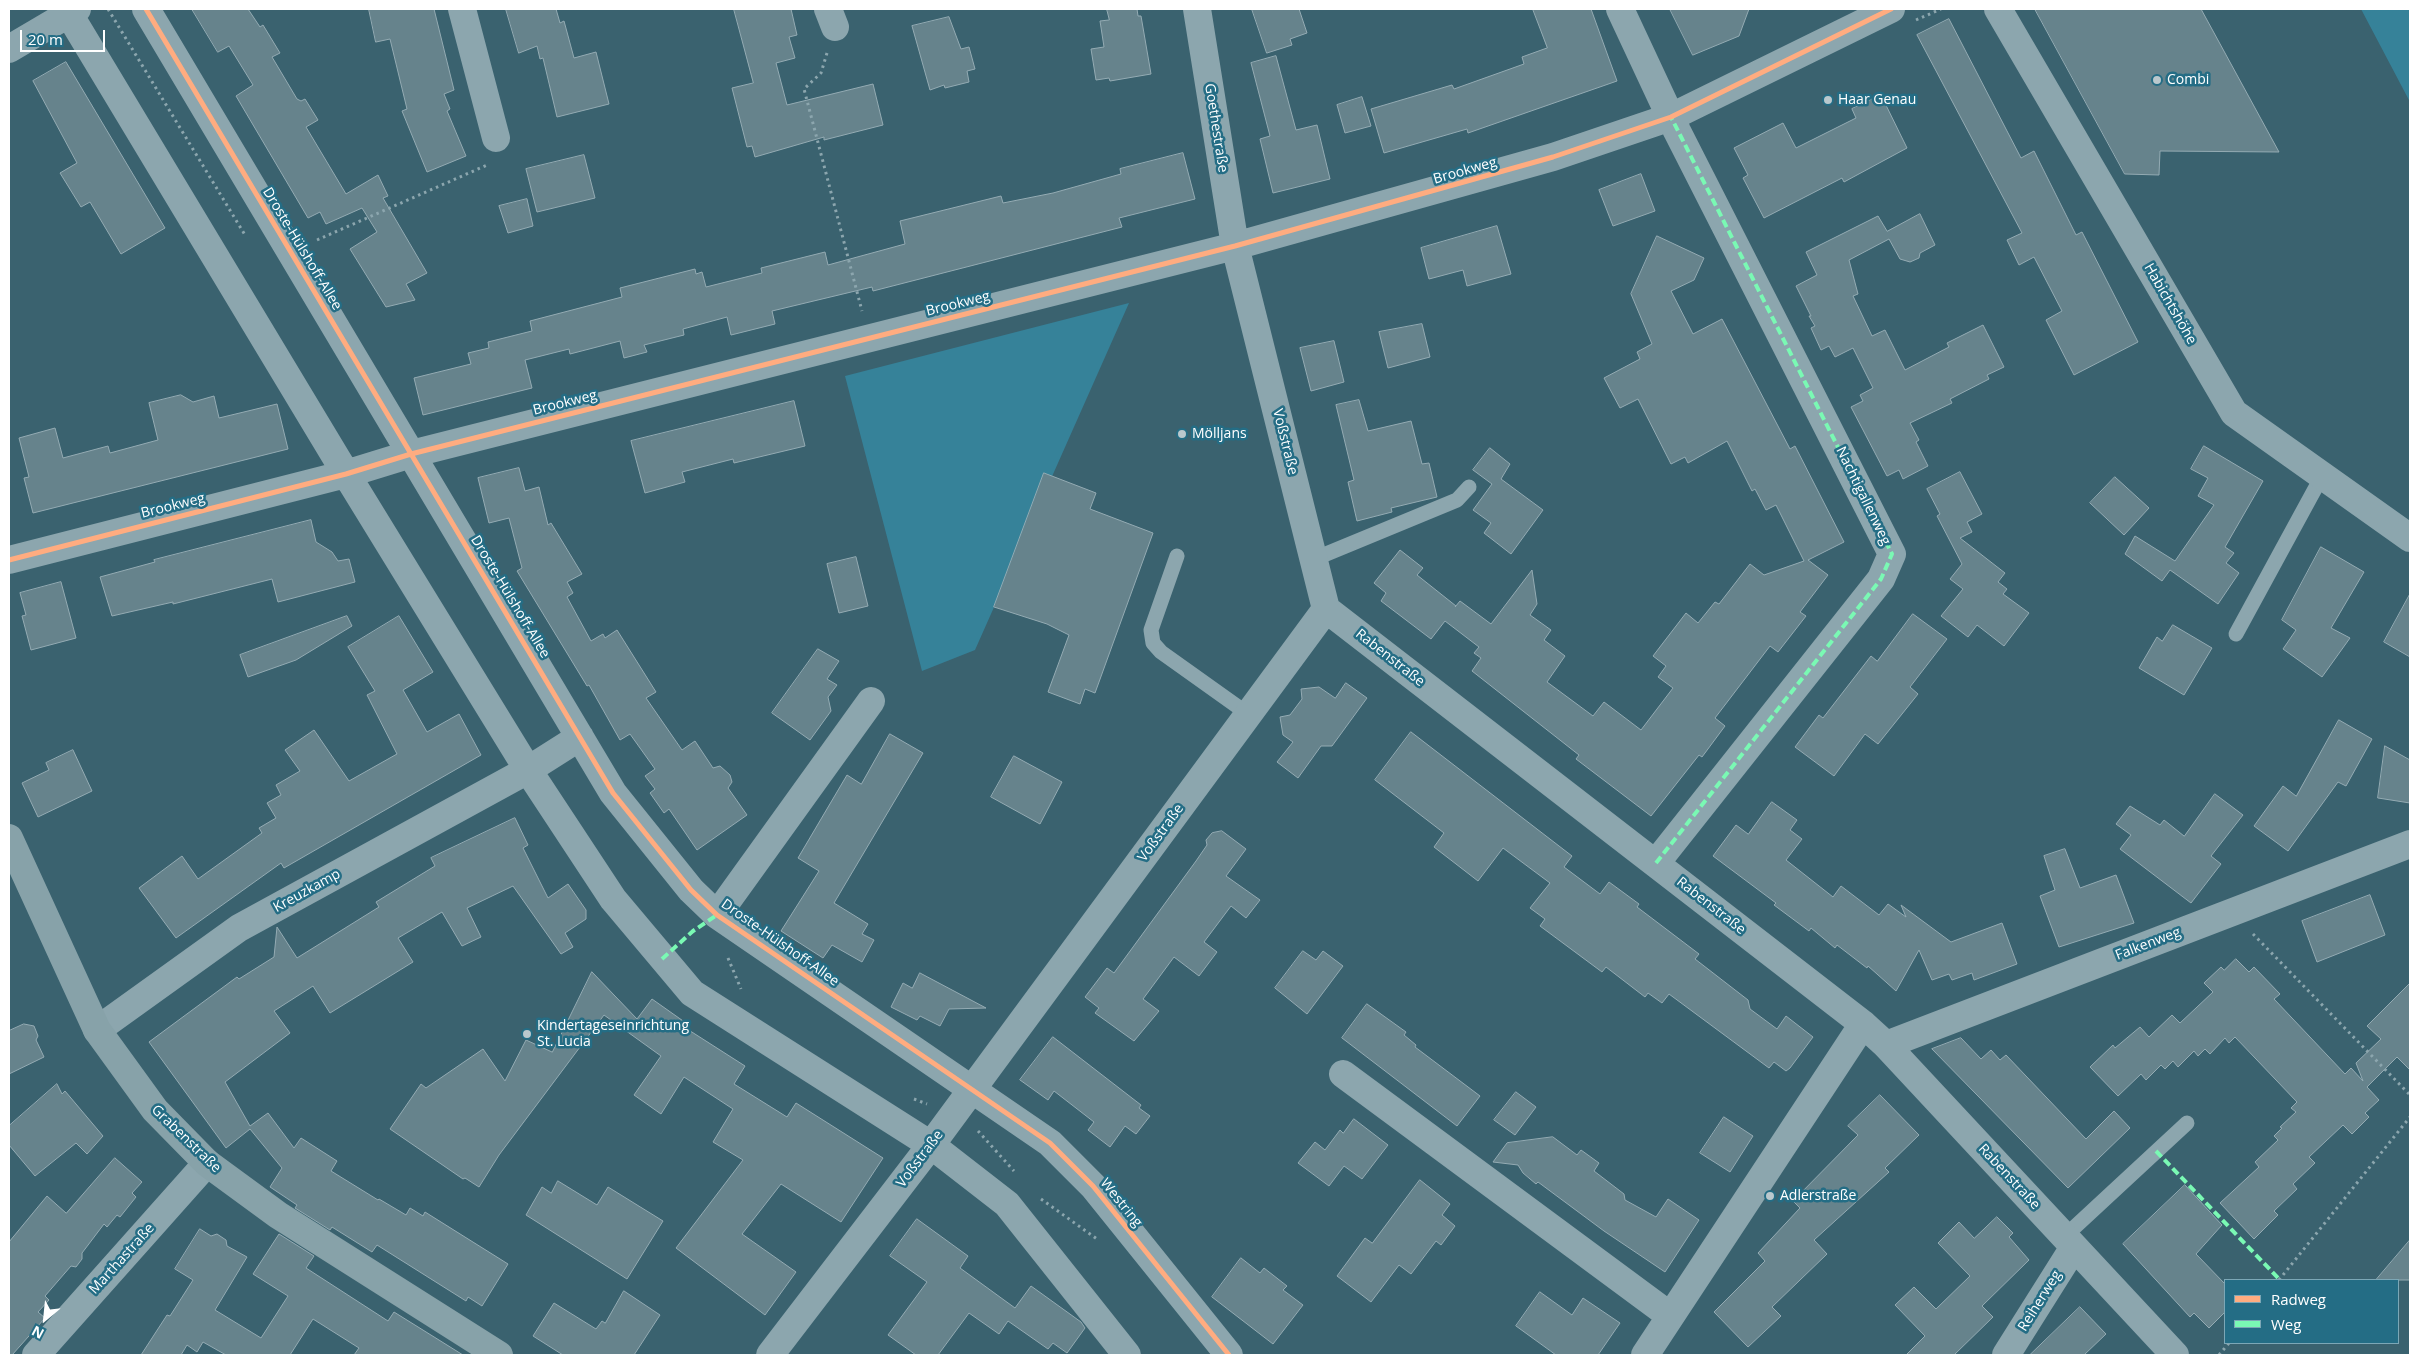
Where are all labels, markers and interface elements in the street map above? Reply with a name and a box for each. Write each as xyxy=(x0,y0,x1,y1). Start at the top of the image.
scale bar xyxy=(22,20,108,52)
text: 20 m xyxy=(28,29,63,49)
place label: Combi xyxy=(2167,72,2209,88)
marker: Combi xyxy=(2151,74,2163,86)
street label: Goethestraße xyxy=(1201,82,1231,174)
place label: Haar Genau xyxy=(1838,92,1916,108)
marker: Haar Genau xyxy=(1822,94,1834,106)
street label: Brookweg xyxy=(1431,154,1499,188)
street label: Droste-Hülshoff-Allee xyxy=(259,185,345,313)
street label: Habichtshöhe xyxy=(2140,261,2200,347)
street label: Brookweg xyxy=(924,288,992,320)
street label: Brookweg xyxy=(531,387,599,419)
street label: Voßstraße xyxy=(1269,407,1301,477)
place label: Mölljans xyxy=(1192,426,1247,442)
marker: Mölljans xyxy=(1176,428,1188,440)
street label: Nachtigallenweg xyxy=(1832,444,1894,548)
street label: Brookweg xyxy=(139,490,207,522)
street label: Droste-Hülshoff-Allee xyxy=(467,533,553,661)
street label: Rabenstraße xyxy=(1352,626,1428,690)
street label: Voßstraße xyxy=(1134,801,1188,865)
street label: Kreuzkamp xyxy=(271,866,343,916)
street label: Rabenstraße xyxy=(1673,874,1749,938)
street label: Droste-Hülshoff-Allee xyxy=(718,896,842,990)
street label: Falkenweg xyxy=(2113,924,2183,964)
place label: Kindertageseinrichtung St. Lucia xyxy=(537,1018,689,1050)
marker: Kindertageseinrichtung St. Lucia xyxy=(521,1028,533,1040)
street label: Grabenstraße xyxy=(148,1102,224,1176)
street label: Voßstraße xyxy=(893,1127,947,1191)
street label: Rabenstraße xyxy=(1974,1141,2044,1213)
street label: Westring xyxy=(1096,1175,1146,1231)
place label: Adlerstraße xyxy=(1780,1188,1856,1204)
marker: Adlerstraße xyxy=(1764,1190,1776,1202)
street label: Marthastraße xyxy=(86,1220,158,1298)
street label: Reiherweg xyxy=(2015,1267,2065,1335)
legend xyxy=(2224,1279,2399,1344)
text: Radweg xyxy=(2271,1289,2326,1309)
north arrow xyxy=(20,1294,70,1344)
text: Weg xyxy=(2271,1314,2301,1334)
text: N xyxy=(28,1322,47,1344)

